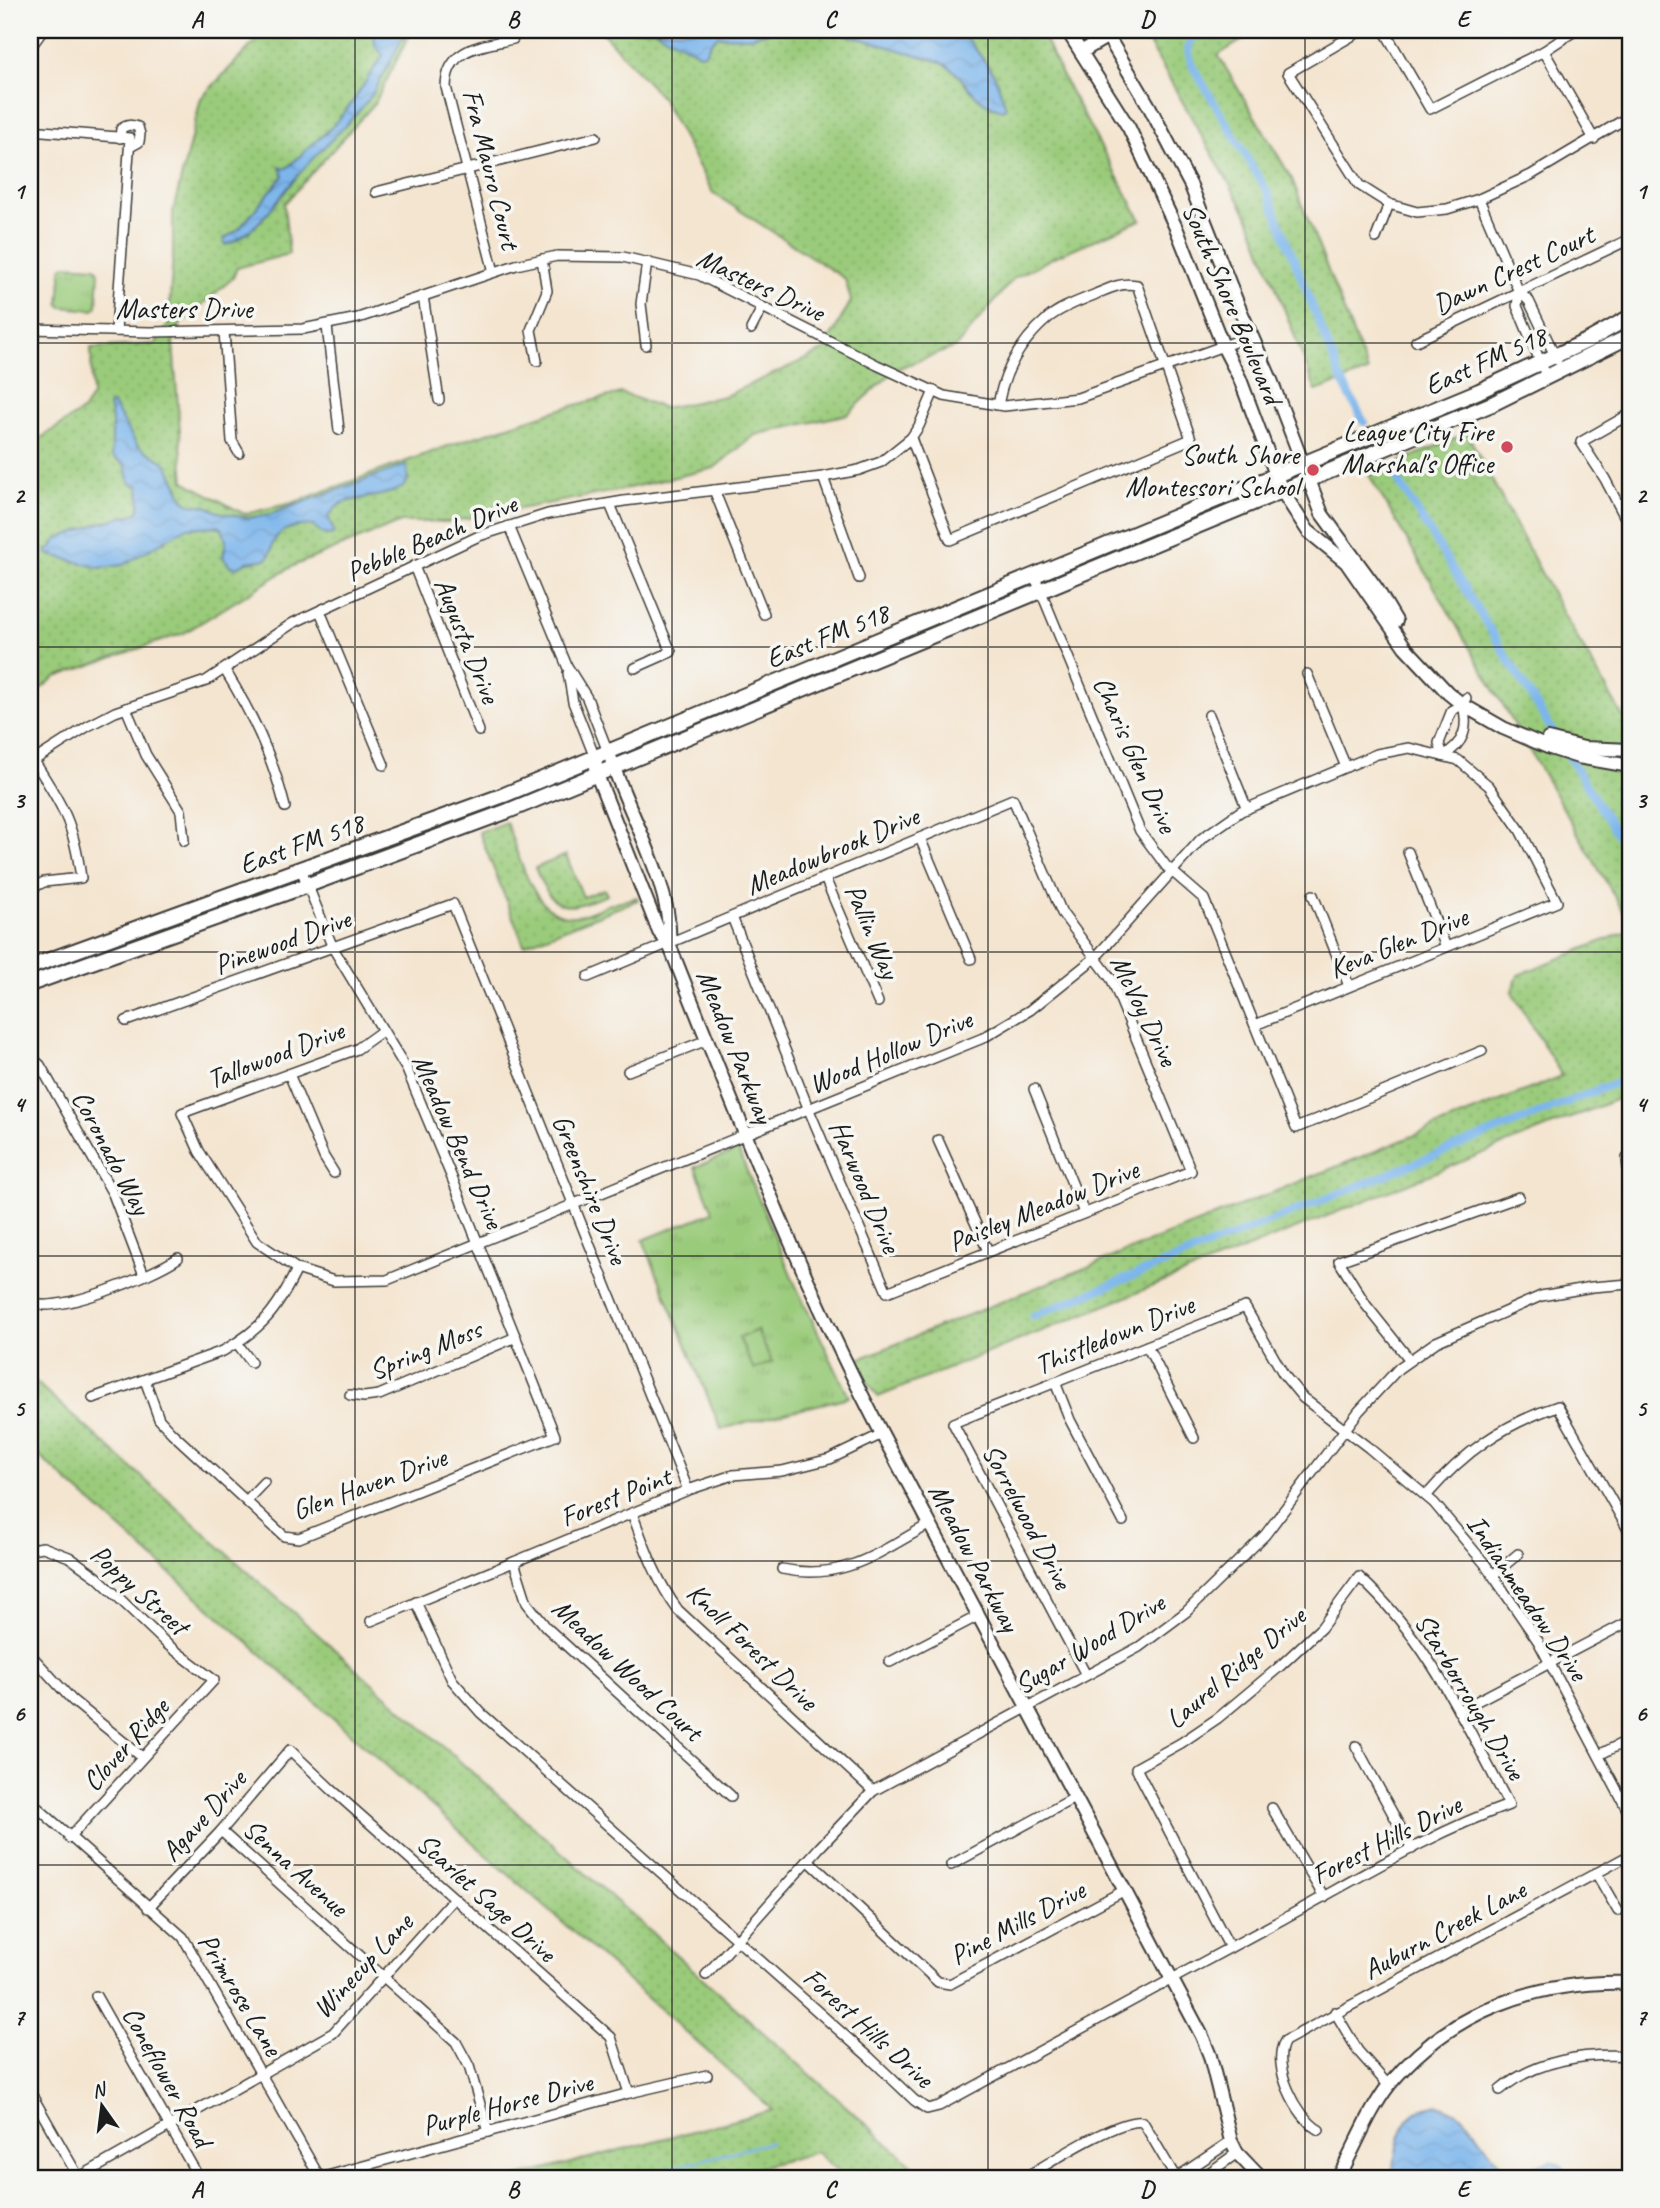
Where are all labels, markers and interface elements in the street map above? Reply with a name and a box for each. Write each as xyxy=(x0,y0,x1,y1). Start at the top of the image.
text: A xyxy=(191,5,205,34)
text: B xyxy=(507,5,521,34)
text: C xyxy=(825,5,839,34)
text: D xyxy=(1140,5,1156,34)
text: E xyxy=(1457,5,1473,34)
street label: Fra Mauro Court xyxy=(455,86,529,255)
text: 1 xyxy=(14,177,27,206)
text: 1 xyxy=(1636,177,1649,206)
street label: South Shore Boulevard xyxy=(1175,198,1292,412)
street label: Dawn Crest Court xyxy=(1427,216,1602,322)
street label: Masters Drive xyxy=(691,240,832,330)
street label: Masters Drive xyxy=(116,291,254,326)
street label: East FM 518 xyxy=(1419,317,1554,403)
place label: League City Fire Marshal's Office xyxy=(1342,414,1495,481)
place label: South Shore Montessori School xyxy=(1125,437,1304,504)
marker: League City Fire Marshal's Office xyxy=(1499,439,1515,455)
marker: South Shore Montessori School xyxy=(1305,462,1321,478)
text: 2 xyxy=(14,481,27,510)
text: 2 xyxy=(1636,481,1649,510)
street label: Pebble Beach Drive xyxy=(341,485,523,589)
street label: Augusta Drive xyxy=(427,573,509,710)
street label: East FM 518 xyxy=(761,594,896,676)
street label: Charis Glen Drive xyxy=(1086,671,1186,839)
text: 3 xyxy=(14,786,27,815)
text: 3 xyxy=(1636,786,1649,815)
street label: Meadowbrook Drive xyxy=(740,798,926,903)
street label: East FM 518 xyxy=(234,804,370,882)
street label: Pallin Way xyxy=(837,879,909,986)
street label: Keva Glen Drive xyxy=(1324,898,1474,986)
street label: Pinewood Drive xyxy=(209,900,357,982)
street label: McVoy Drive xyxy=(1103,949,1187,1073)
street label: Meadow Parkway xyxy=(689,964,783,1130)
street label: Wood Hollow Drive xyxy=(803,1001,979,1101)
street label: Tallowood Drive xyxy=(202,1012,350,1097)
street label: Meadow Bend Drive xyxy=(405,1049,513,1235)
street label: Coronado Way xyxy=(64,1084,160,1223)
text: 4 xyxy=(14,1090,27,1119)
text: 4 xyxy=(1636,1090,1649,1119)
street label: Greenshire Drive xyxy=(545,1109,637,1271)
street label: Harwood Drive xyxy=(822,1115,910,1259)
street label: Paisley Meadow Drive xyxy=(943,1151,1145,1259)
street label: Thistledown Drive xyxy=(1029,1286,1201,1382)
street label: Spring Moss xyxy=(364,1310,489,1388)
text: 5 xyxy=(14,1394,26,1423)
text: 5 xyxy=(1636,1394,1648,1423)
street label: Sorrelwood Drive xyxy=(975,1438,1081,1596)
street label: Glen Haven Drive xyxy=(287,1439,453,1528)
street label: Forest Point xyxy=(555,1457,678,1534)
street label: Meadow Parkway xyxy=(921,1477,1029,1639)
street label: Indianmeadow Drive xyxy=(1459,1508,1597,1689)
street label: Poppy Street xyxy=(83,1536,199,1645)
street label: Knoll Forest Drive xyxy=(680,1575,827,1719)
street label: Sugar Wood Drive xyxy=(1008,1584,1172,1702)
street label: Meadow Wood Court xyxy=(545,1591,712,1750)
street label: Laurel Ridge Drive xyxy=(1158,1597,1314,1736)
street label: Starborrough Drive xyxy=(1407,1607,1535,1787)
street label: Clover Ridge xyxy=(74,1689,178,1798)
text: 6 xyxy=(14,1699,27,1728)
text: 6 xyxy=(1636,1699,1649,1728)
street label: Agave Drive xyxy=(153,1761,255,1868)
street label: Forest Hills Drive xyxy=(1305,1786,1469,1892)
street label: Senna Avenue xyxy=(236,1811,357,1925)
street label: Scarlet Sage Drive xyxy=(410,1825,565,1971)
street label: Pine Mills Drive xyxy=(944,1871,1092,1973)
street label: Auburn Creek Lane xyxy=(1357,1871,1533,1987)
street label: Winecup Lane xyxy=(305,1904,421,2025)
street label: Primrose Lane xyxy=(190,1927,292,2064)
street label: Forest Hills Drive xyxy=(796,1960,943,2096)
street label: Coneflower Road xyxy=(115,2000,222,2156)
text: 7 xyxy=(14,2003,27,2032)
text: 7 xyxy=(1636,2003,1649,2032)
street label: Purple Horse Drive xyxy=(418,2063,598,2143)
north arrow xyxy=(66,2072,136,2142)
text: N xyxy=(90,2077,110,2104)
text: A xyxy=(191,2175,205,2204)
text: B xyxy=(507,2175,521,2204)
text: C xyxy=(825,2175,839,2204)
text: D xyxy=(1140,2175,1156,2204)
text: E xyxy=(1457,2175,1473,2204)

